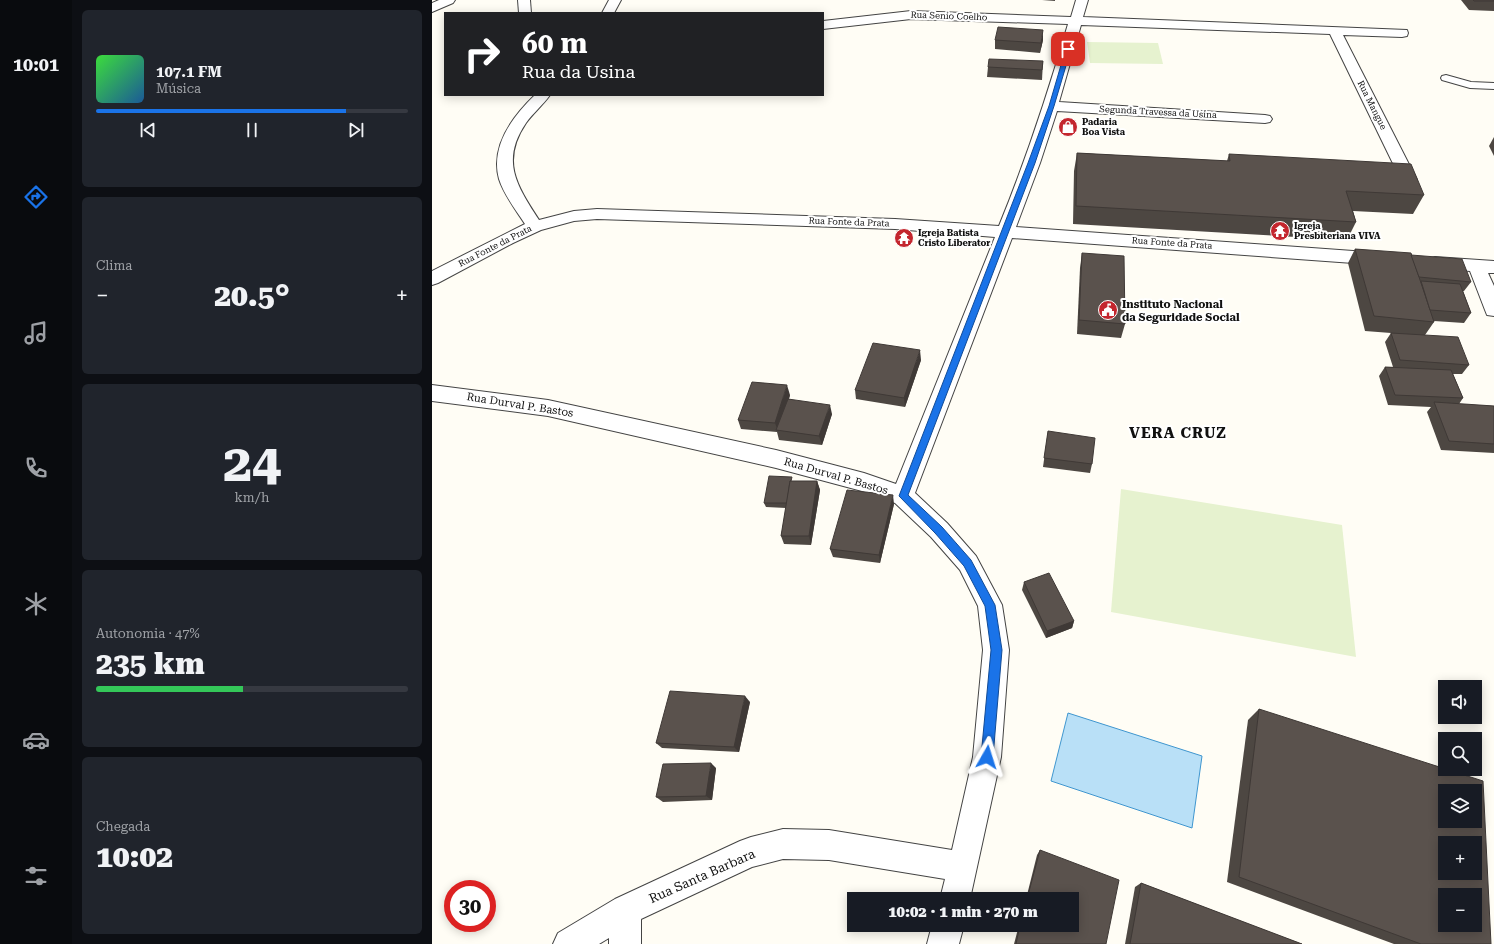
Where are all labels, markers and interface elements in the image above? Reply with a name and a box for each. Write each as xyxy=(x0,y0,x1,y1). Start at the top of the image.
street label: Rua Senio Coelho xyxy=(910,10,988,22)
text: 60 m xyxy=(522,27,587,60)
icon: right xyxy=(456,28,508,80)
pin xyxy=(1051,32,1085,66)
icon: arrive xyxy=(1057,38,1079,60)
text: 10:01 xyxy=(13,54,59,75)
text: Rua da Usina xyxy=(522,61,635,82)
text: 107.1 FM xyxy=(156,63,222,81)
street label: Rua Mangue xyxy=(1355,79,1389,131)
text: Música xyxy=(156,81,201,96)
street label: Segunda Travessa da Usina xyxy=(1099,104,1217,120)
shop icon: Padaria Boa Vista xyxy=(1057,116,1079,138)
place label: Padaria Boa Vista xyxy=(1082,117,1126,137)
icon: previous xyxy=(137,119,159,141)
icon: pause xyxy=(241,119,263,141)
icon: next xyxy=(345,119,367,141)
icon: directions xyxy=(22,183,50,211)
street label: Rua Fonte da Prata xyxy=(808,216,890,228)
temple icon: Igreja Presbiteriana VIVA xyxy=(1269,220,1291,242)
place label: Igreja Presbiteriana VIVA xyxy=(1294,221,1381,241)
street label: Rua Fonte da Prata xyxy=(457,223,533,269)
temple icon: Igreja Batista Cristo Liberator xyxy=(893,227,915,249)
place label: Igreja Batista Cristo Liberator xyxy=(918,228,990,248)
street label: Rua Fonte da Prata xyxy=(1131,235,1213,251)
text: Clima xyxy=(96,258,132,273)
text: 20.5° xyxy=(214,278,290,313)
text: − xyxy=(96,283,108,308)
text: + xyxy=(396,283,408,308)
place label: Instituto Nacional da Seguridade Social xyxy=(1122,298,1240,324)
public building icon: Instituto Nacional da Seguridade Social xyxy=(1097,299,1119,321)
icon: music xyxy=(22,319,50,347)
street label: Rua Durval P. Bastos xyxy=(466,390,574,420)
district label: VERA CRUZ xyxy=(1129,424,1227,442)
text: 24 xyxy=(223,433,281,494)
icon: phone xyxy=(22,454,50,482)
street label: Rua Durval P. Bastos xyxy=(782,455,890,497)
text: km/h xyxy=(235,490,269,505)
icon: climate xyxy=(22,590,50,618)
text: Autonomia · 47% xyxy=(96,626,200,641)
text: 235 km xyxy=(96,646,205,681)
map controls xyxy=(1438,680,1482,932)
button: sound xyxy=(1438,680,1482,724)
icon: car xyxy=(22,726,50,754)
button: search xyxy=(1438,732,1482,776)
position arrow xyxy=(966,736,1008,778)
button: layers xyxy=(1438,784,1482,828)
text: Chegada xyxy=(96,819,150,834)
button: + xyxy=(1438,836,1482,880)
text: 10:02 xyxy=(96,839,173,874)
street label: Rua Santa Barbara xyxy=(647,846,757,906)
icon: filters xyxy=(22,862,50,890)
speed limit sign: 30 xyxy=(444,880,496,932)
button: − xyxy=(1438,888,1482,932)
text: 10:02 · 1 min · 270 m xyxy=(888,903,1038,921)

